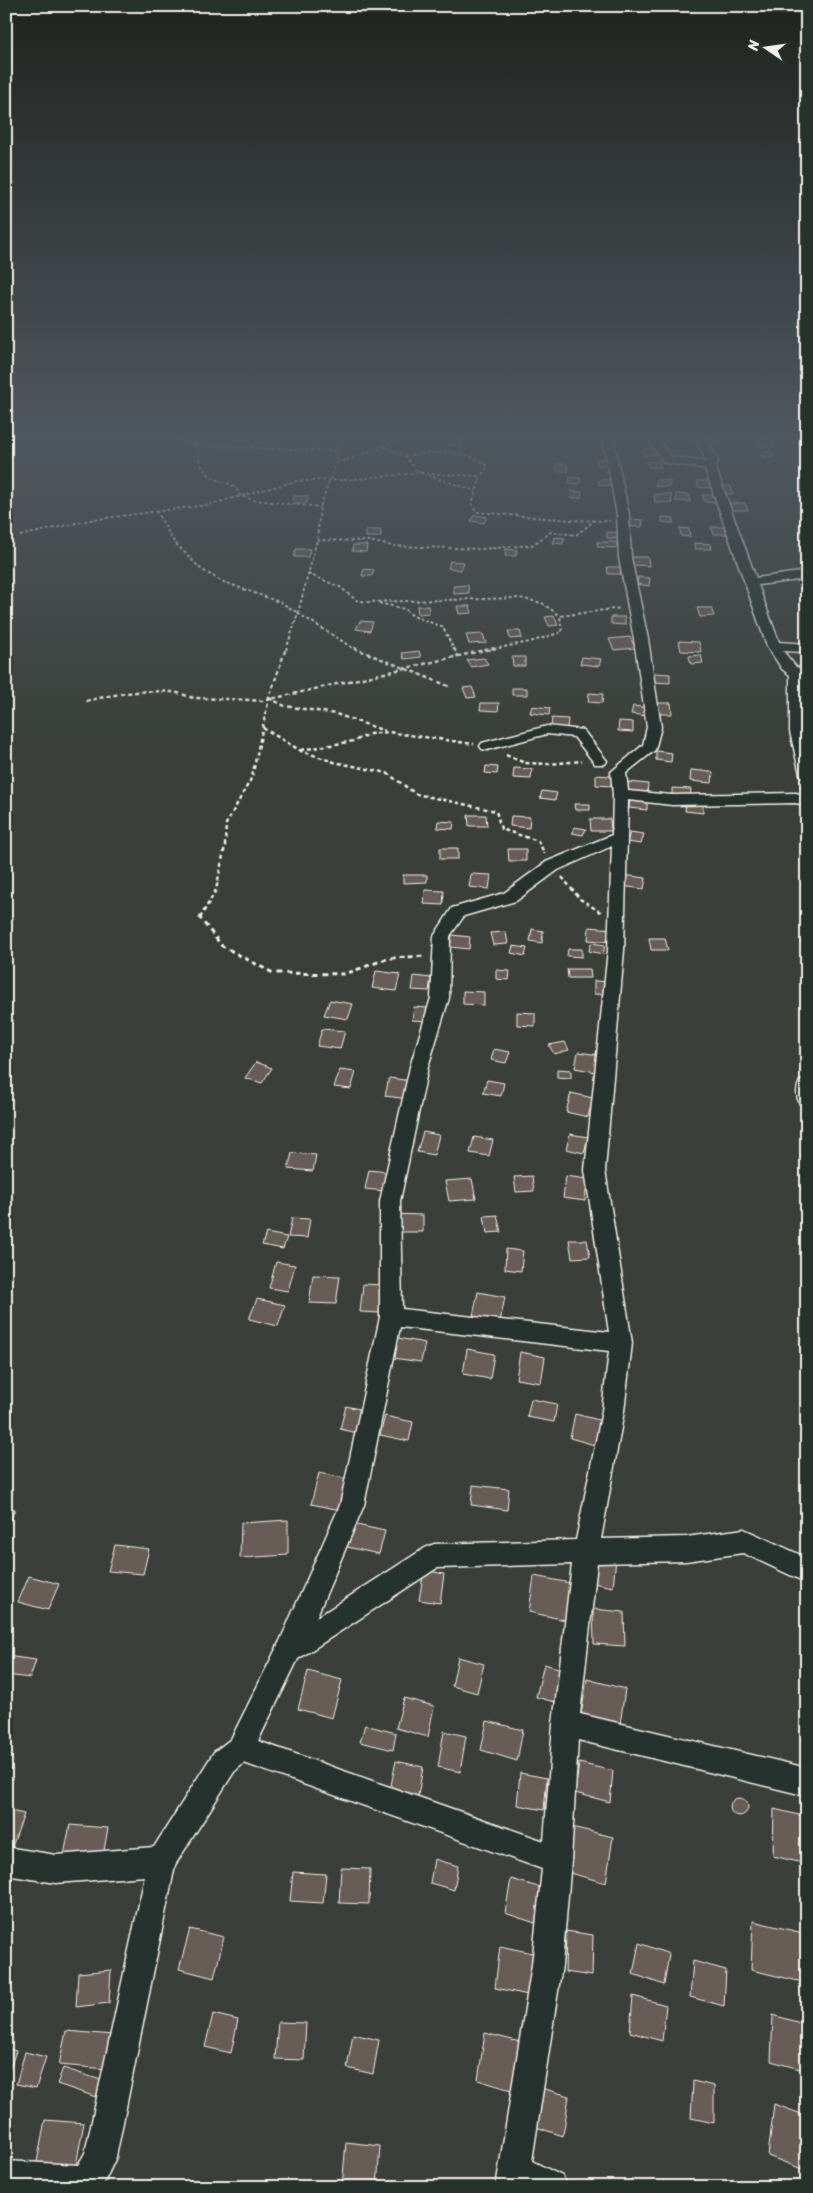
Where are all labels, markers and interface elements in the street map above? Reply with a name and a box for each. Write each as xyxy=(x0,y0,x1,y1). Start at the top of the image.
north arrow xyxy=(740,22,790,72)
text: N xyxy=(740,37,767,54)

